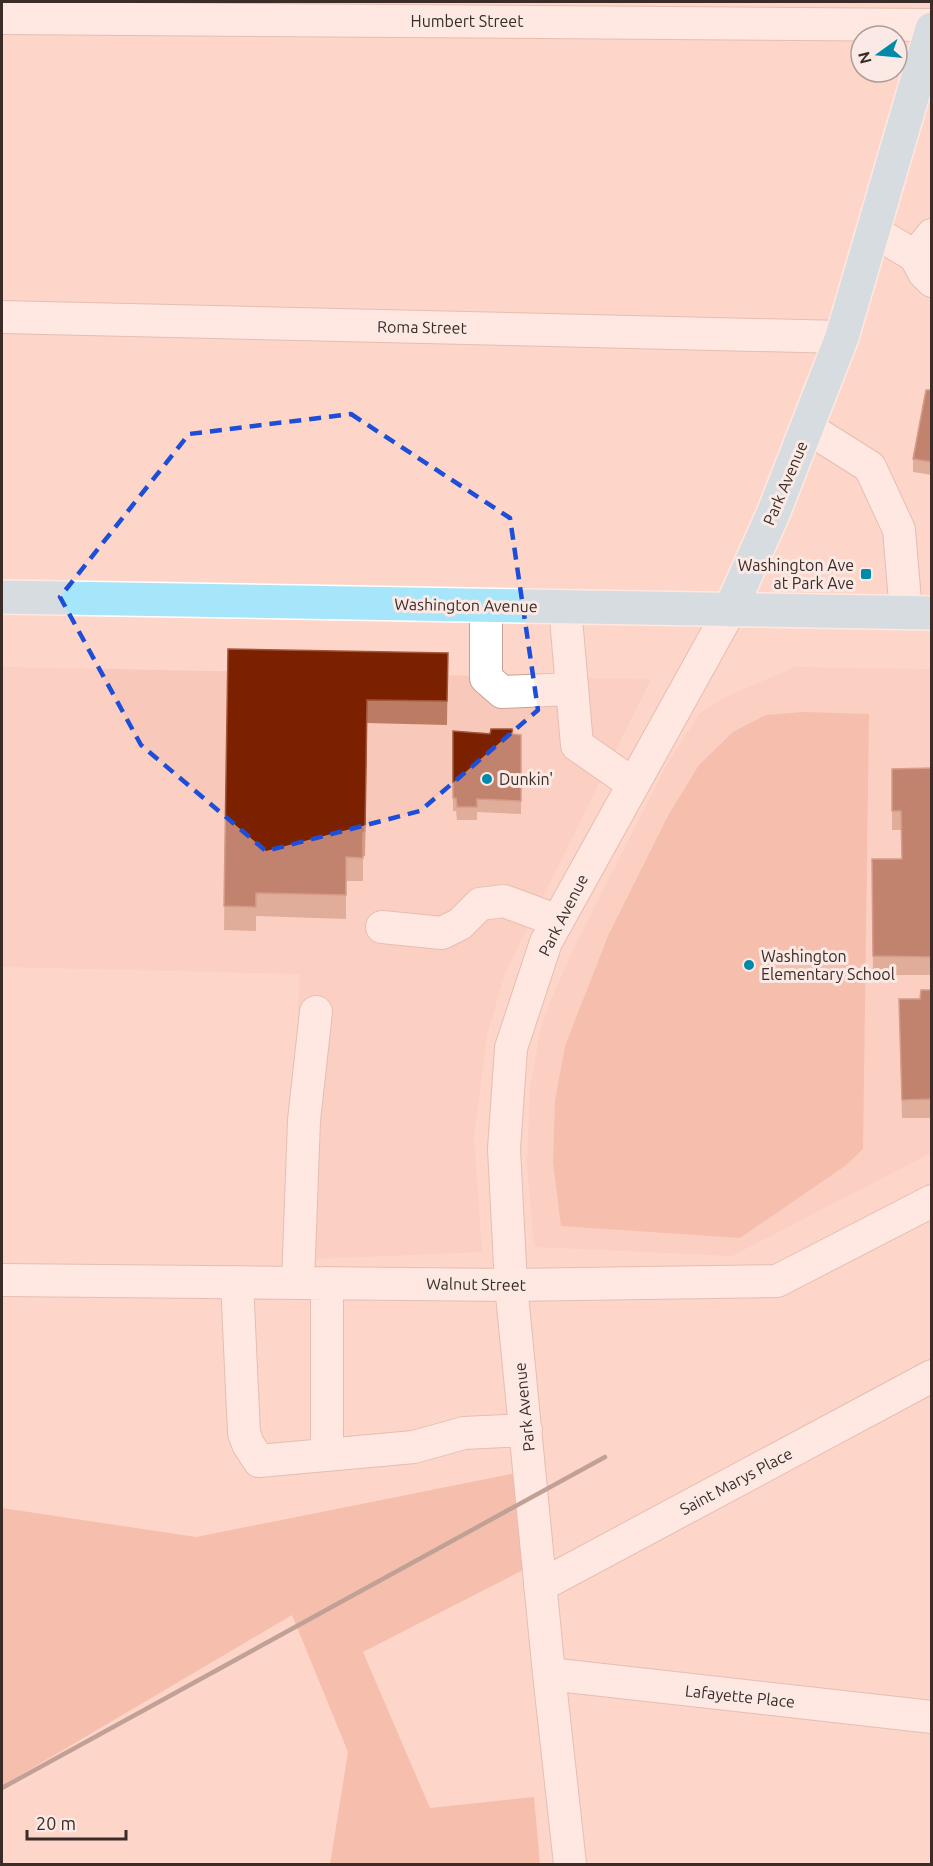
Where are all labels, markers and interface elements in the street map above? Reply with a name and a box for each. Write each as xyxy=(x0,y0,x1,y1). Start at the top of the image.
street label: Humbert Street xyxy=(411,12,524,30)
north arrow xyxy=(849,24,909,84)
text: N xyxy=(854,50,875,66)
street label: Roma Street xyxy=(377,317,468,337)
street label: Park Avenue xyxy=(759,438,811,528)
place label: Washington Ave at Park Ave xyxy=(738,556,854,592)
marker: Washington Ave at Park Ave xyxy=(859,567,873,581)
street label: Washington Avenue xyxy=(394,595,538,615)
place label: Dunkin' xyxy=(499,770,553,788)
marker: Dunkin' xyxy=(480,772,494,786)
street label: Park Avenue xyxy=(535,871,591,959)
place label: Washington Elementary School xyxy=(761,947,895,983)
marker: Washington Elementary School xyxy=(742,958,756,972)
street label: Walnut Street xyxy=(426,1274,527,1294)
street label: Park Avenue xyxy=(510,1362,538,1452)
street label: Saint Marys Place xyxy=(677,1444,795,1518)
street label: Lafayette Place xyxy=(684,1681,796,1711)
scale bar xyxy=(27,1803,126,1841)
text: 20 m xyxy=(36,1813,76,1833)

